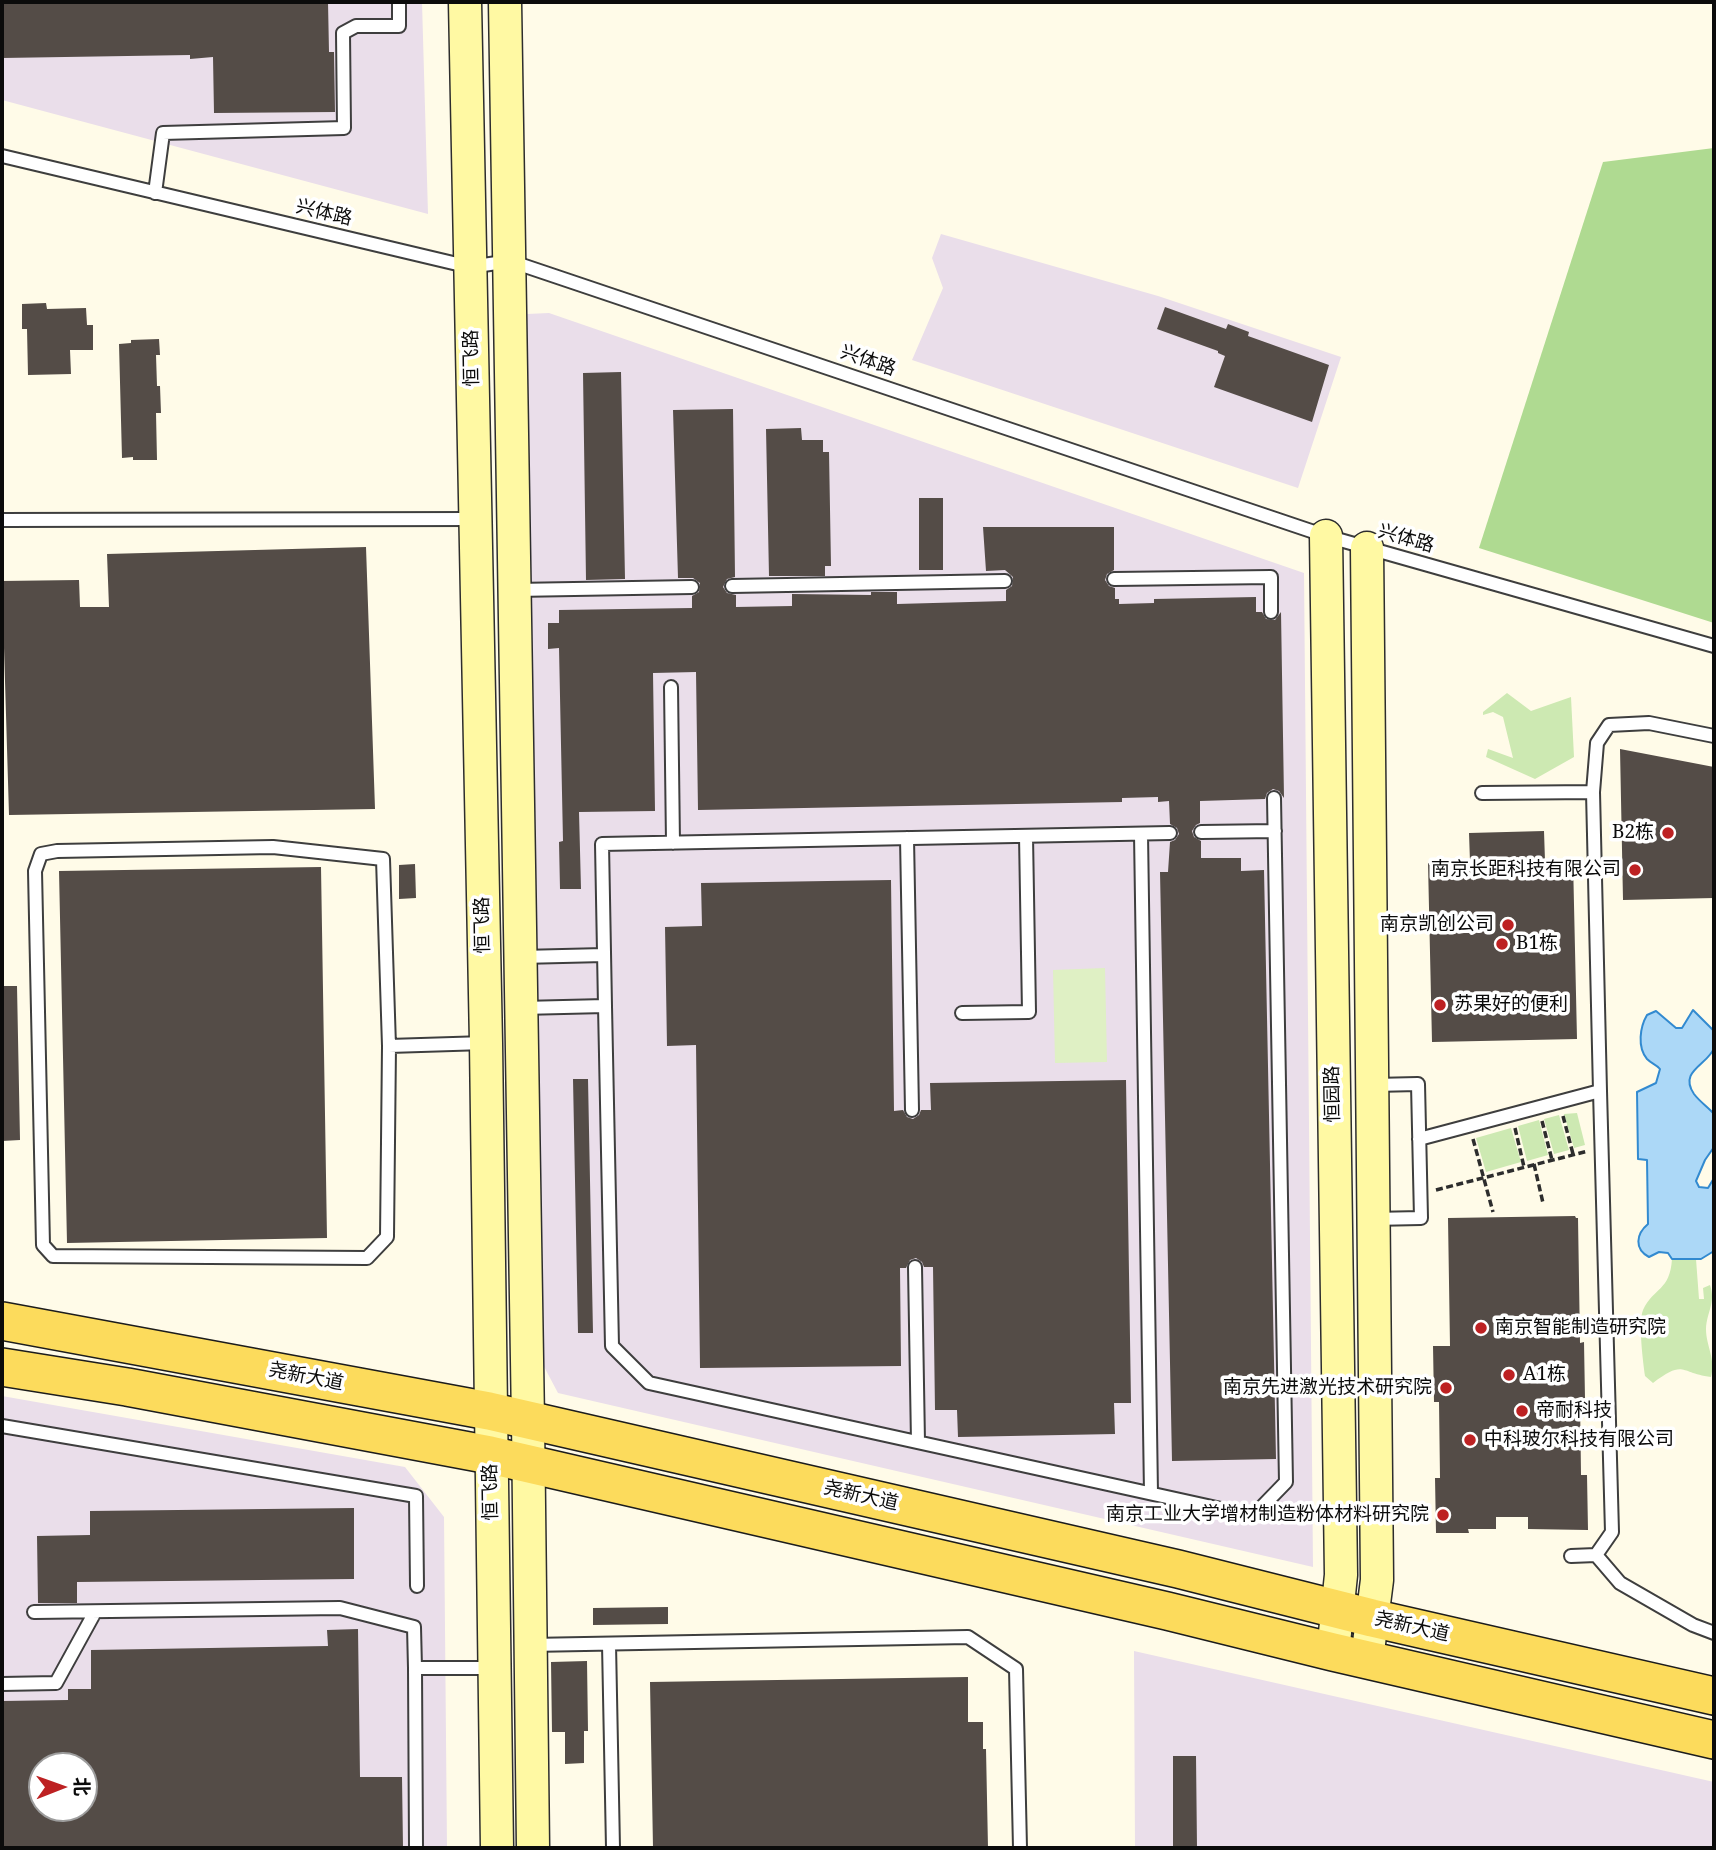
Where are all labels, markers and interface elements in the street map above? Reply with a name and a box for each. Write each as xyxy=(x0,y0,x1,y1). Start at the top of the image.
street label: 兴体路 xyxy=(294,195,354,231)
street label: 恒飞路 xyxy=(460,329,484,387)
street label: 兴体路 xyxy=(837,341,899,381)
street label: 兴体路 xyxy=(1375,520,1437,558)
place label: B2栋 xyxy=(1612,822,1654,844)
marker: B2栋 xyxy=(1660,825,1676,841)
place label: 南京长距科技有限公司 xyxy=(1431,859,1621,881)
marker: 南京长距科技有限公司 xyxy=(1627,862,1643,878)
street label: 恒飞路 xyxy=(471,896,495,954)
place label: 南京凯创公司 xyxy=(1380,914,1494,936)
marker: 南京凯创公司 xyxy=(1500,917,1516,933)
place label: B1栋 xyxy=(1516,933,1558,955)
marker: B1栋 xyxy=(1494,936,1510,952)
place label: 苏果好的便利 xyxy=(1454,994,1568,1016)
marker: 苏果好的便利 xyxy=(1432,997,1448,1013)
street label: 恒园路 xyxy=(1321,1065,1345,1123)
place label: 南京智能制造研究院 xyxy=(1495,1317,1666,1339)
marker: 南京智能制造研究院 xyxy=(1473,1320,1489,1336)
street label: 尧新大道 xyxy=(267,1359,345,1395)
place label: A1栋 xyxy=(1523,1364,1566,1386)
marker: A1栋 xyxy=(1501,1367,1517,1383)
place label: 南京先进激光技术研究院 xyxy=(1223,1377,1432,1399)
marker: 南京先进激光技术研究院 xyxy=(1438,1380,1454,1396)
place label: 帝耐科技 xyxy=(1536,1400,1612,1422)
marker: 帝耐科技 xyxy=(1514,1403,1530,1419)
place label: 中科玻尔科技有限公司 xyxy=(1484,1429,1674,1451)
marker: 中科玻尔科技有限公司 xyxy=(1462,1432,1478,1448)
street label: 恒飞路 xyxy=(479,1463,503,1521)
street label: 尧新大道 xyxy=(821,1476,901,1516)
place label: 南京工业大学增材制造粉体材料研究院 xyxy=(1106,1504,1429,1526)
marker: 南京工业大学增材制造粉体材料研究院 xyxy=(1435,1507,1451,1523)
street label: 尧新大道 xyxy=(1372,1607,1452,1647)
north arrow xyxy=(28,1752,98,1822)
text: 北 xyxy=(69,1777,95,1796)

